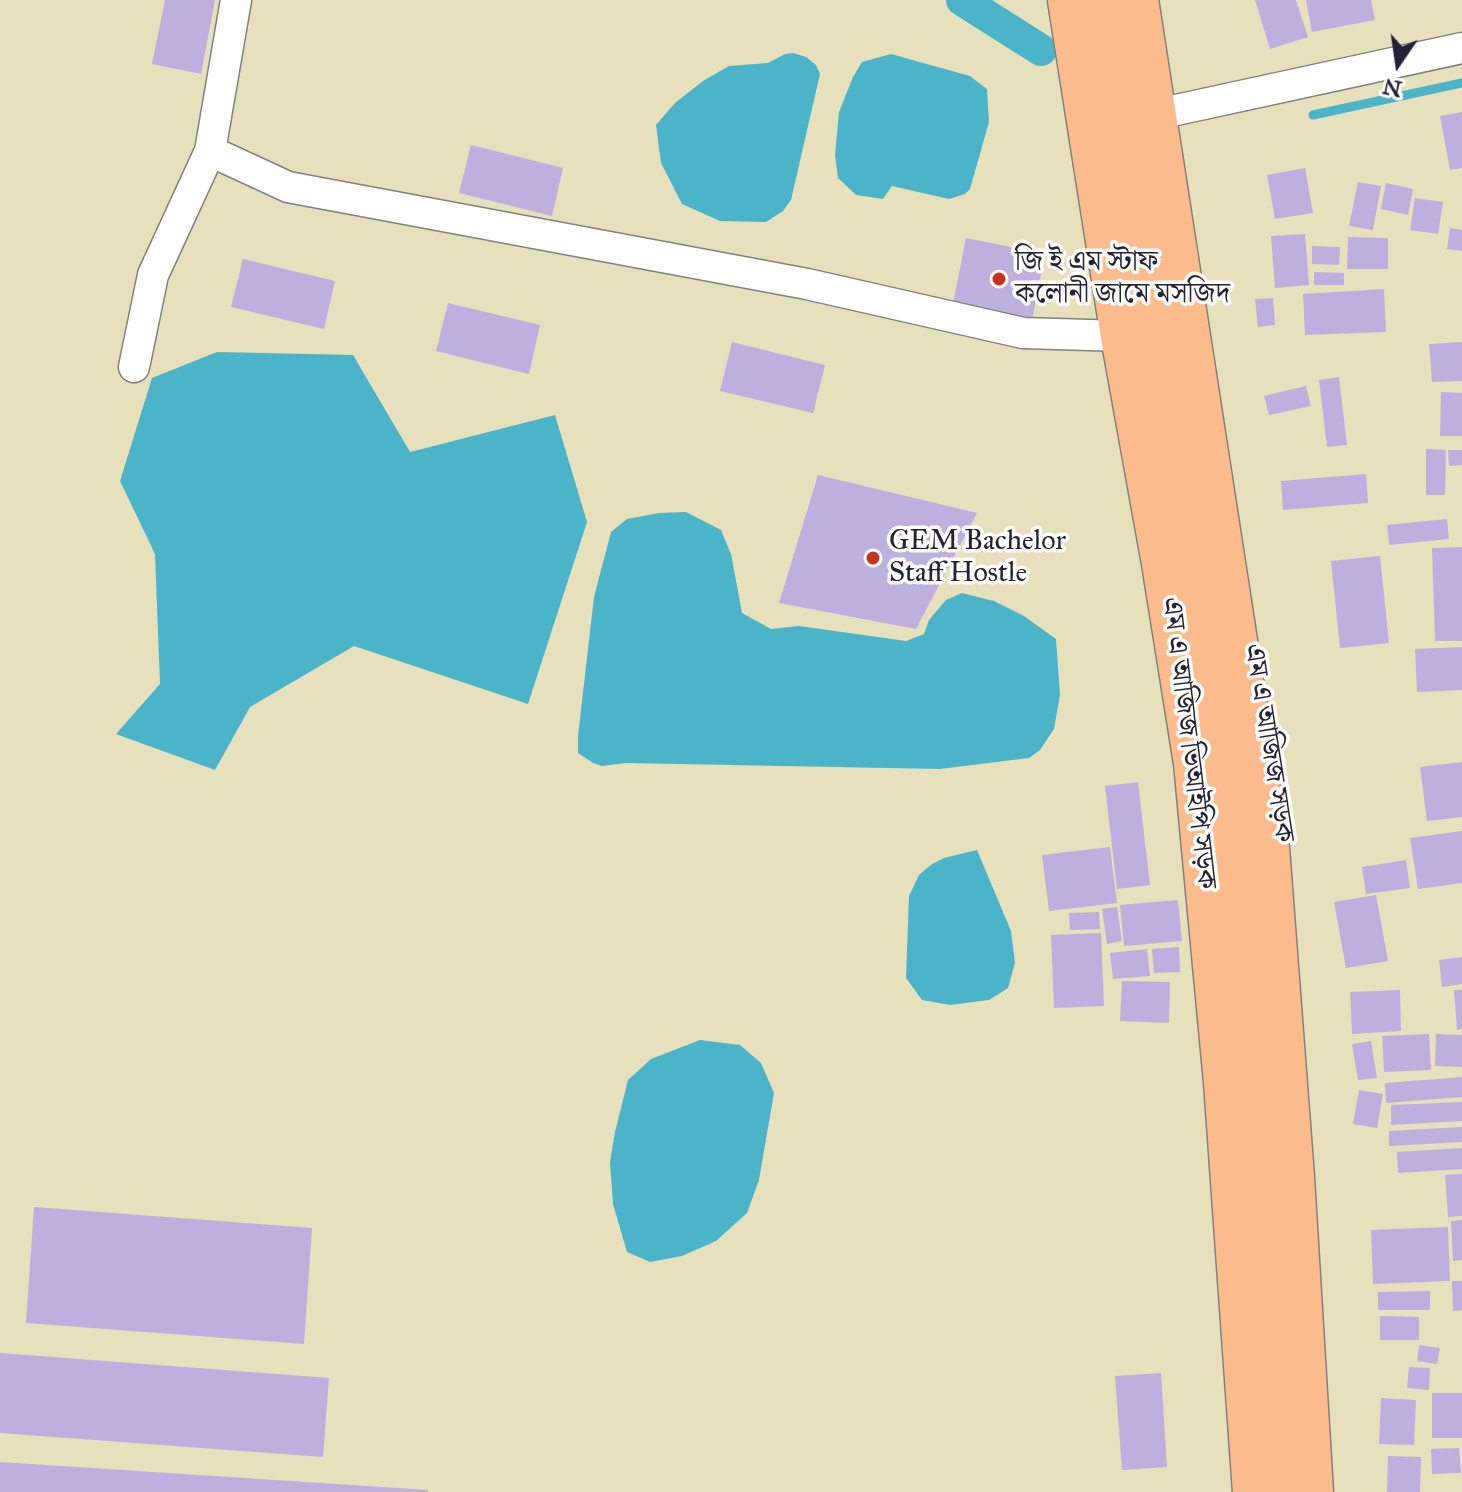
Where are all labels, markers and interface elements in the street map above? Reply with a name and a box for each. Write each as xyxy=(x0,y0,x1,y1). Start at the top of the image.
north arrow xyxy=(1358,24,1438,104)
text: N xyxy=(1380,73,1405,103)
place label: জি ই এম স্টাফ কলোনী জামে মসজিদ xyxy=(1015,246,1230,312)
marker: জি ই এম স্টাফ কলোনী জামে মসজিদ xyxy=(990,270,1008,288)
place label: GEM Bachelor Staff Hostle xyxy=(889,525,1066,591)
marker: GEM Bachelor Staff Hostle xyxy=(864,549,882,567)
street label: এম এ আজিজ ভিআইপি সড়ক xyxy=(1153,595,1223,891)
street label: এম এ আজিজ সড়ক xyxy=(1236,641,1300,845)

